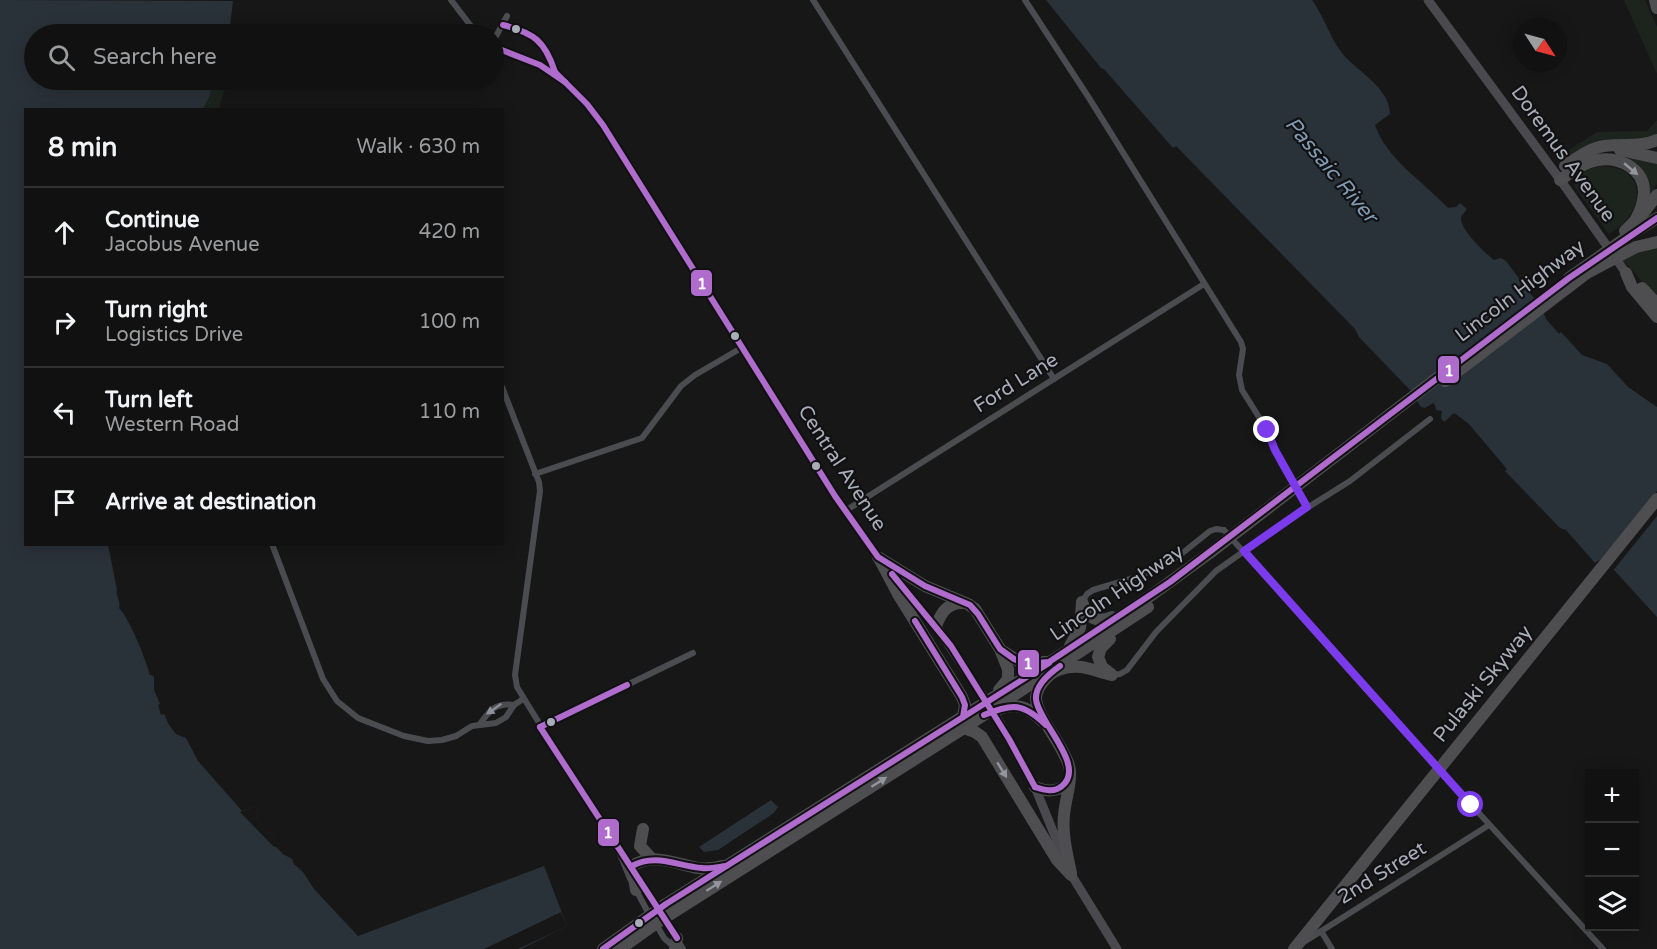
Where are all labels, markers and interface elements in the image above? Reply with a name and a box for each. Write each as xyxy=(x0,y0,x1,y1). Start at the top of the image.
north arrow xyxy=(1513,18,1567,72)
unlabelled marker xyxy=(510,23,522,35)
search box xyxy=(24,24,504,90)
icon: search xyxy=(45,41,78,74)
text: Search here xyxy=(93,44,217,70)
street label: Doremus Avenue xyxy=(1506,81,1620,227)
water label: Passaic River xyxy=(1280,112,1384,230)
text: 8 min xyxy=(48,132,117,163)
text: Walk · 630 m xyxy=(357,135,480,159)
one-way arrow xyxy=(1623,162,1639,175)
text: Continue xyxy=(105,207,200,233)
icon: ahead xyxy=(48,216,81,249)
text: 420 m xyxy=(419,220,480,244)
text: Jacobus Avenue xyxy=(105,233,259,257)
street label: Lincoln Highway xyxy=(1451,234,1590,347)
line badge: 1 xyxy=(690,269,713,297)
text: 1 xyxy=(697,274,707,294)
text: Turn right xyxy=(105,297,207,323)
icon: right xyxy=(48,306,81,339)
text: 100 m xyxy=(419,310,480,334)
text: Logistics Drive xyxy=(105,323,243,347)
unlabelled marker xyxy=(729,330,741,342)
street label: Ford Lane xyxy=(969,348,1063,418)
line badge: 1 xyxy=(1437,355,1460,384)
text: 1 xyxy=(1444,361,1454,381)
text: Turn left xyxy=(105,387,193,413)
icon: left xyxy=(48,396,81,429)
text: 110 m xyxy=(419,400,480,424)
street label: Central Avenue xyxy=(792,401,892,535)
text: Western Road xyxy=(105,413,239,437)
route end xyxy=(1253,416,1279,442)
unlabelled marker xyxy=(810,460,822,472)
icon: arrive xyxy=(48,486,81,519)
text: Arrive at destination xyxy=(105,489,316,515)
street label: Lincoln Highway xyxy=(1046,539,1189,647)
street label: Pulaski Skyway xyxy=(1428,620,1538,747)
line badge: 1 xyxy=(1017,649,1040,678)
text: 1 xyxy=(1023,654,1033,674)
one-way arrow xyxy=(487,703,503,715)
unlabelled marker xyxy=(545,716,557,728)
one-way arrow xyxy=(997,762,1008,778)
map controls xyxy=(1585,769,1639,931)
button: + xyxy=(1585,769,1639,823)
one-way arrow xyxy=(871,777,887,788)
route start xyxy=(1457,791,1483,817)
line badge: 1 xyxy=(597,818,620,847)
text: 1 xyxy=(603,823,613,843)
button: − xyxy=(1585,823,1639,877)
street label: 2nd Street xyxy=(1333,836,1431,910)
button: layers xyxy=(1585,877,1639,931)
one-way arrow xyxy=(706,881,722,892)
unlabelled marker xyxy=(633,917,645,929)

